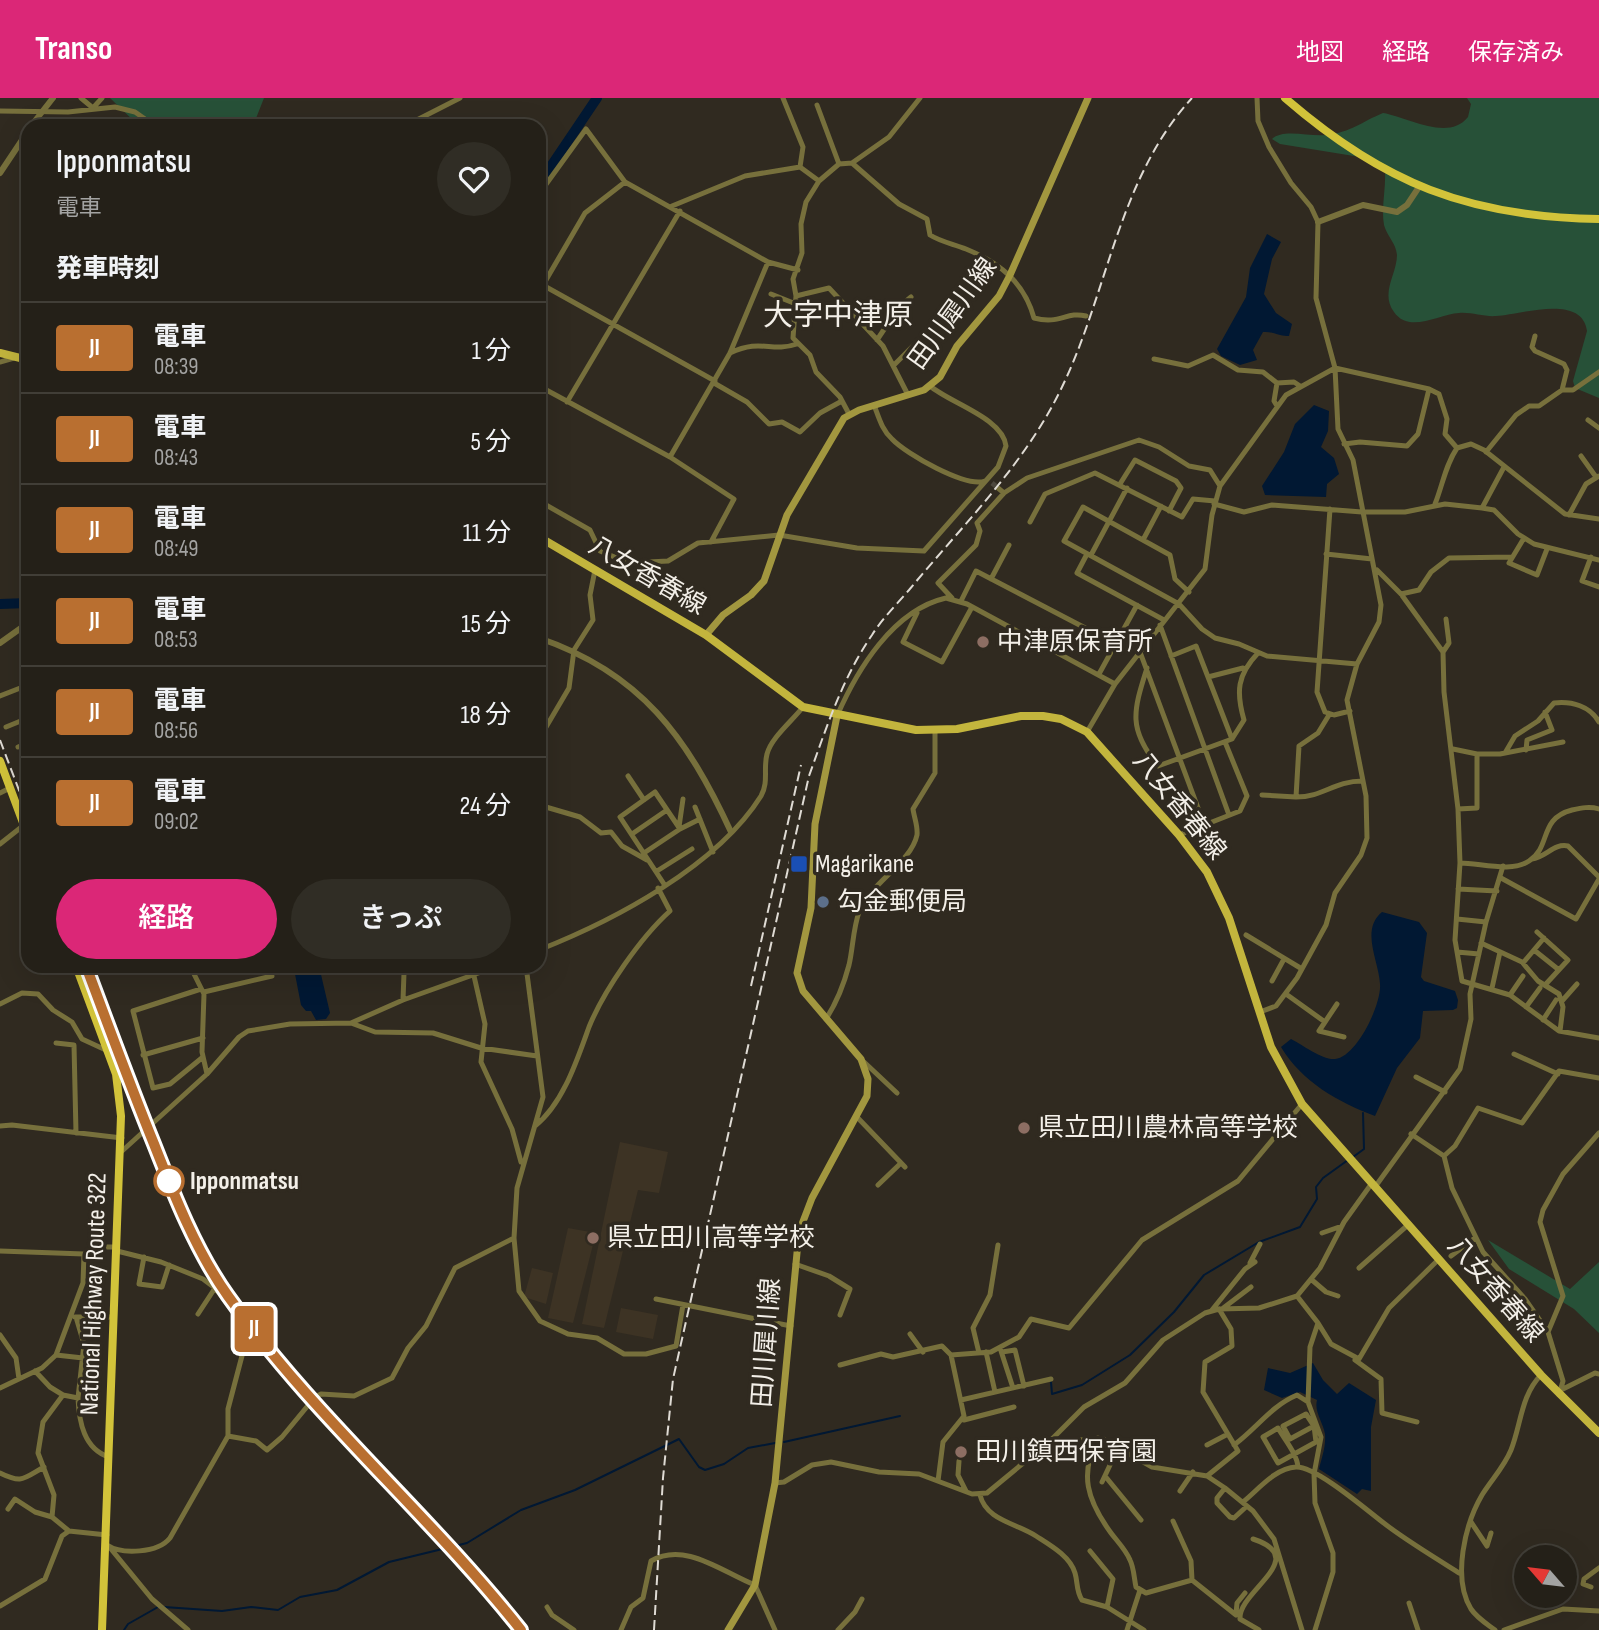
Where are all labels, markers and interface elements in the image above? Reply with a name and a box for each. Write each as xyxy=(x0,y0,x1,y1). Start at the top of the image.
text: Transo xyxy=(35,29,113,69)
text: 地図 xyxy=(1296,38,1344,67)
text: 経路 xyxy=(1382,38,1430,67)
text: 保存済み xyxy=(1468,38,1564,67)
text: Ipponmatsu xyxy=(56,142,191,182)
button: heart xyxy=(437,142,511,216)
text: 電車 xyxy=(56,194,102,222)
street label: 田川犀川線 xyxy=(902,252,1004,376)
text: 発車時刻 xyxy=(56,254,160,285)
district label: 大字中津原 xyxy=(763,298,913,334)
text: 電車 xyxy=(154,322,206,353)
text: JI xyxy=(89,333,100,362)
text: 1 分 xyxy=(472,336,511,367)
text: 08:39 xyxy=(154,353,199,381)
text: 電車 xyxy=(154,413,206,444)
text: JI xyxy=(89,424,100,453)
text: 5 分 xyxy=(470,427,511,458)
text: 08:43 xyxy=(154,444,198,472)
text: 電車 xyxy=(154,504,206,535)
text: JI xyxy=(89,515,100,544)
text: 11 分 xyxy=(463,518,511,549)
street label: 八女香春線 xyxy=(583,530,711,622)
text: 08:49 xyxy=(154,535,199,563)
text: 電車 xyxy=(154,595,206,626)
text: JI xyxy=(89,606,100,635)
text: 15 分 xyxy=(461,609,511,640)
text: 08:53 xyxy=(154,626,198,654)
place label: 中津原保育所 xyxy=(997,627,1153,658)
marker: 中津原保育所 xyxy=(975,634,991,650)
text: 電車 xyxy=(154,686,206,717)
text: JI xyxy=(89,697,100,726)
text: 18 分 xyxy=(460,700,511,731)
text: 08:56 xyxy=(154,717,198,745)
street label: 八女香春線 xyxy=(1126,746,1232,866)
text: 電車 xyxy=(154,777,206,808)
text: JI xyxy=(89,788,100,817)
text: 24 分 xyxy=(459,791,511,822)
text: 09:02 xyxy=(154,808,199,836)
place label: Magarikane xyxy=(815,849,914,880)
marker: Magarikane xyxy=(789,854,809,874)
button: 経路 xyxy=(56,879,277,959)
button: きっぷ xyxy=(291,879,511,959)
place label: 勾金郵便局 xyxy=(837,887,967,918)
marker: 勾金郵便局 xyxy=(815,894,831,910)
place label: 県立田川農林高等学校 xyxy=(1038,1113,1298,1144)
marker: 県立田川農林高等学校 xyxy=(1016,1120,1032,1136)
marker: Ipponmatsu xyxy=(154,1166,184,1196)
place label: Ipponmatsu xyxy=(190,1166,299,1197)
street label: National Highway Route 322 xyxy=(74,1172,114,1416)
place label: 県立田川高等学校 xyxy=(607,1223,815,1254)
marker: 県立田川高等学校 xyxy=(585,1230,601,1246)
street label: 八女香春線 xyxy=(1441,1231,1549,1349)
street label: 田川犀川線 xyxy=(747,1277,787,1409)
line badge: JI xyxy=(222,1306,286,1352)
text: JI xyxy=(249,1314,259,1343)
place label: 田川鎮西保育園 xyxy=(975,1437,1157,1468)
marker: 田川鎮西保育園 xyxy=(953,1444,969,1460)
north arrow xyxy=(1514,1545,1577,1608)
map controls xyxy=(1514,1545,1577,1608)

